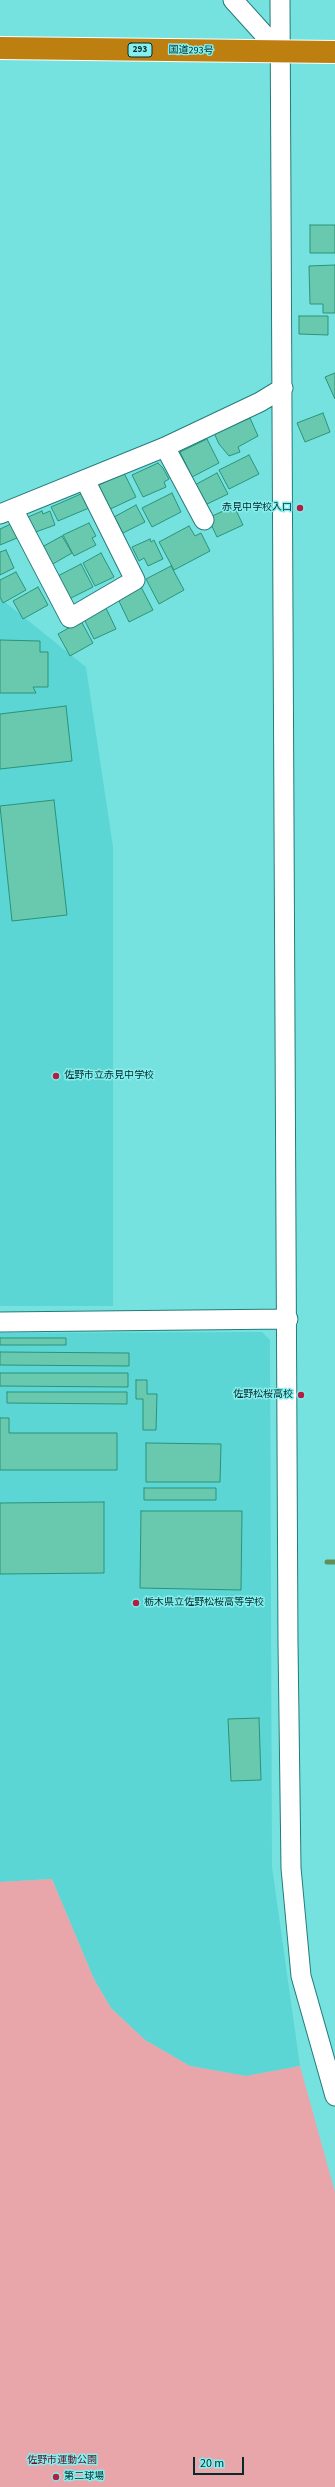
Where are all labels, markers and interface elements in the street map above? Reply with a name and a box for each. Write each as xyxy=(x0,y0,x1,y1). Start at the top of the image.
road number: 293 xyxy=(128,43,152,57)
street label: 国道293号 xyxy=(168,45,214,57)
place label: 赤見中学校入口 xyxy=(222,502,292,514)
marker: 赤見中学校入口 xyxy=(295,503,305,513)
place label: 佐野市立赤見中学校 xyxy=(64,1070,154,1082)
marker: 佐野市立赤見中学校 xyxy=(51,1071,61,1081)
place label: 佐野松桜高校 xyxy=(233,1389,293,1401)
marker: 佐野松桜高校 xyxy=(296,1390,306,1400)
place label: 栃木県立佐野松桜高等学校 xyxy=(144,1597,264,1609)
marker: 栃木県立佐野松桜高等学校 xyxy=(131,1598,141,1608)
scale bar xyxy=(195,2449,246,2475)
park label: 佐野市運動公園 xyxy=(27,2455,97,2467)
text: 20 m xyxy=(200,2455,224,2472)
place label: 第二球場 xyxy=(64,2471,104,2483)
marker: 第二球場 xyxy=(51,2472,61,2482)

